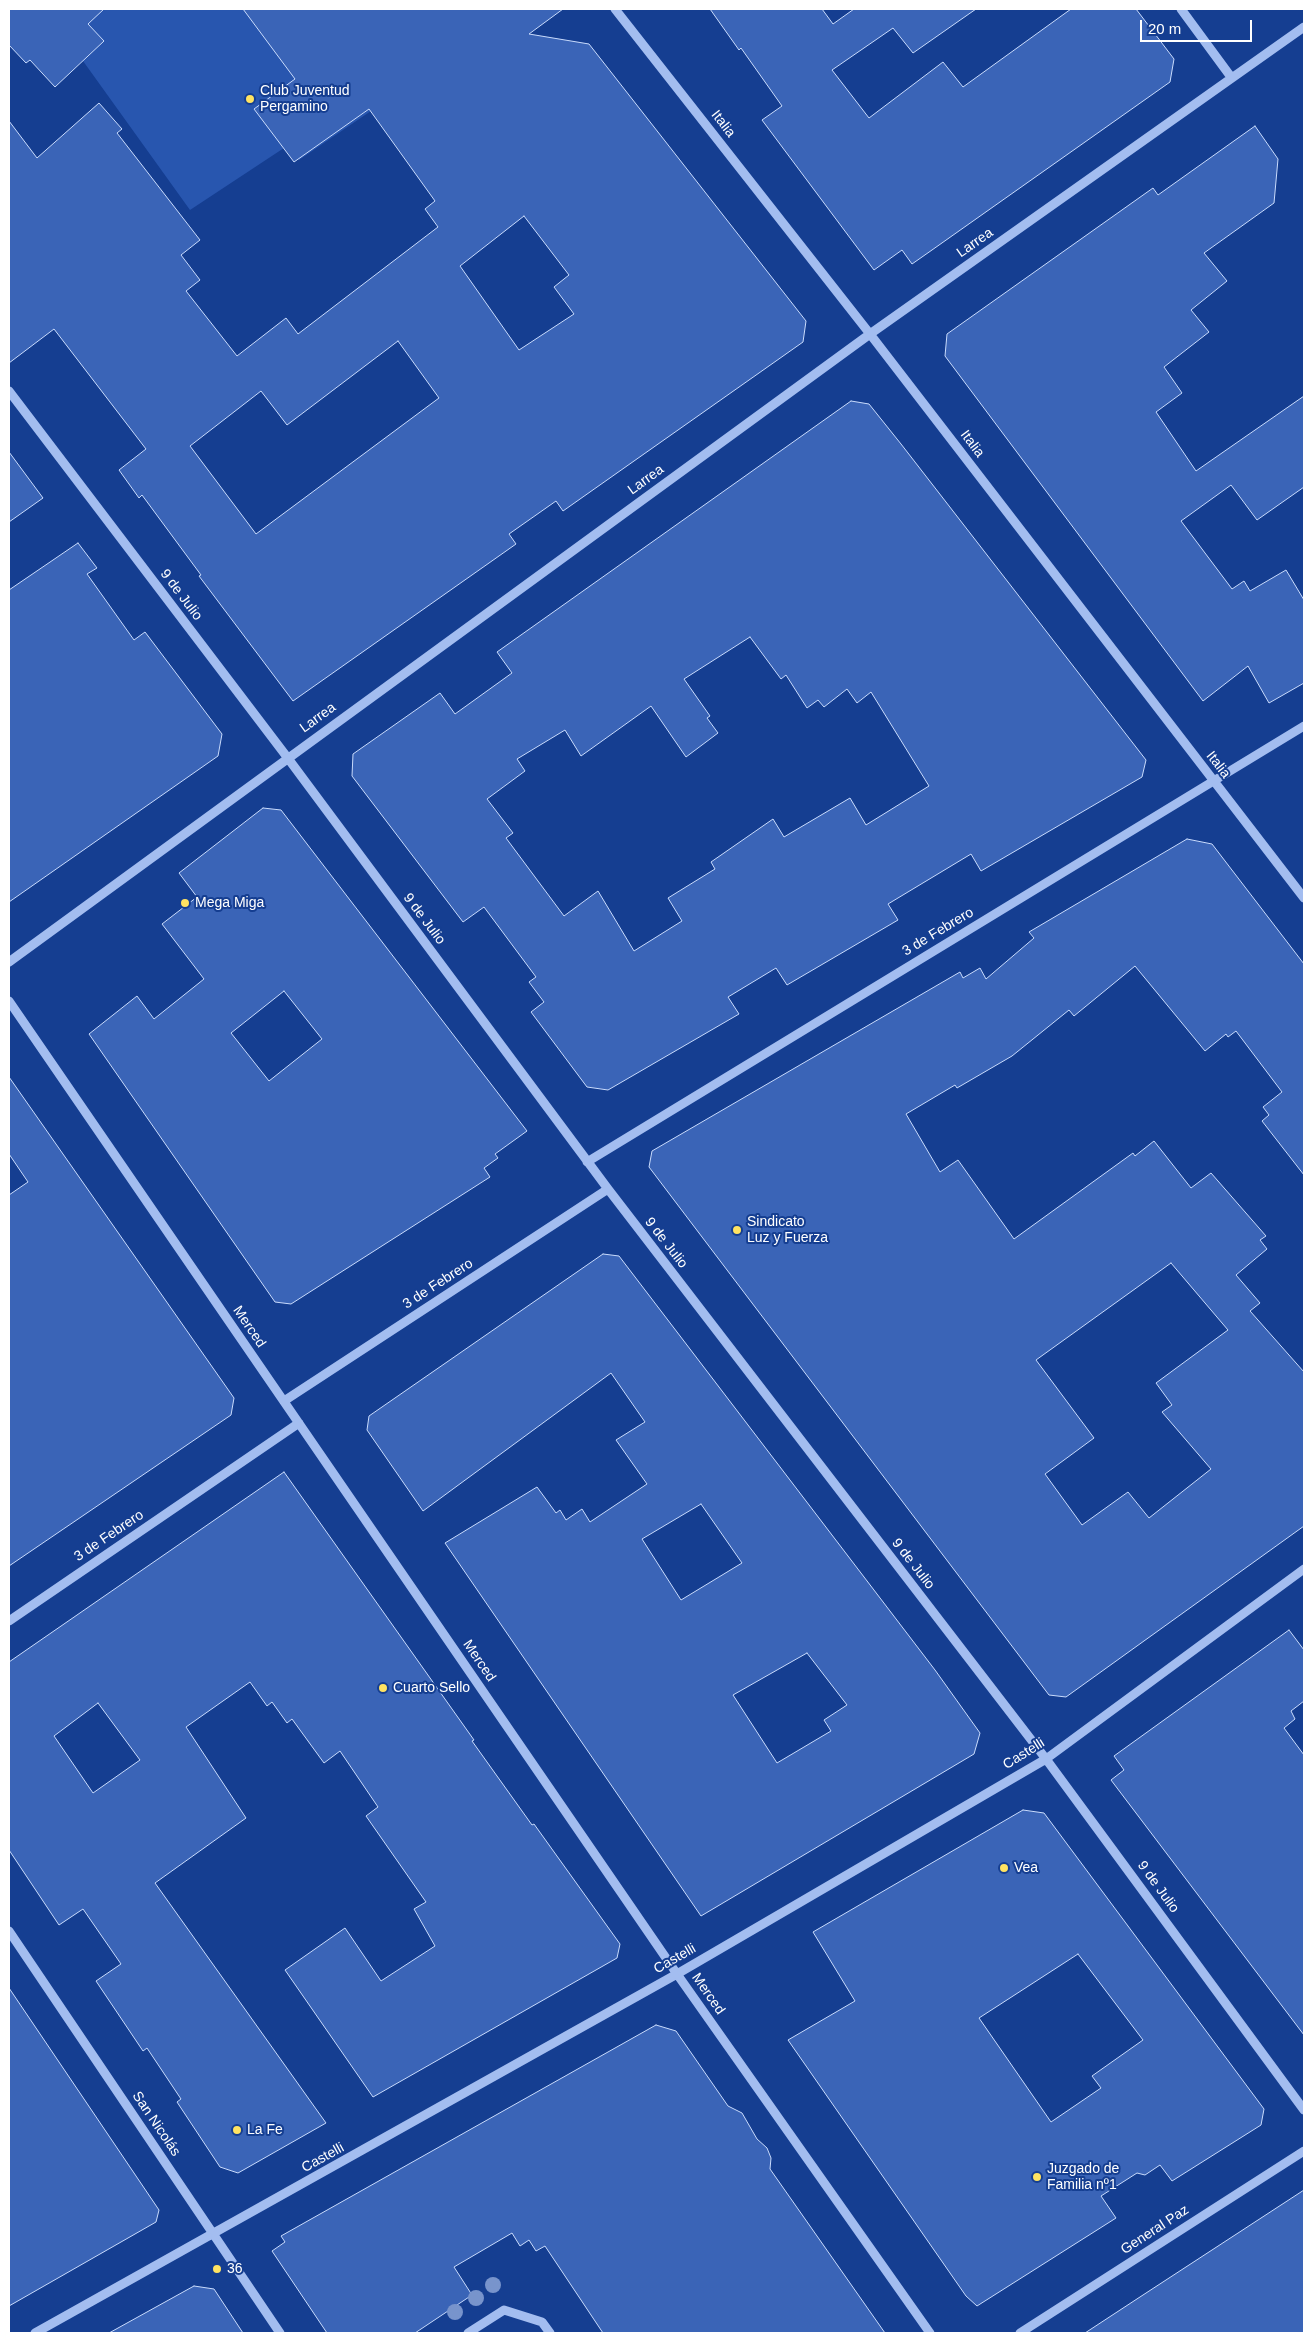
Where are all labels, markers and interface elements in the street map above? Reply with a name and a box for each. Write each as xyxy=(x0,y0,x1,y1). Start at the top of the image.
scale bar xyxy=(1143,10,1256,42)
text: 20 m xyxy=(1148,20,1181,37)
place label: Club Juventud Pergamino xyxy=(260,83,350,115)
marker: Club Juventud Pergamino xyxy=(244,93,256,105)
street label: Italia xyxy=(707,107,739,141)
street label: Larrea xyxy=(954,225,996,261)
street label: Italia xyxy=(956,427,988,461)
street label: Larrea xyxy=(625,461,667,499)
street label: 9 de Julio xyxy=(156,566,206,624)
street label: Larrea xyxy=(297,699,339,737)
street label: Italia xyxy=(1202,748,1234,782)
street label: 9 de Julio xyxy=(399,890,449,948)
place label: Mega Miga xyxy=(195,895,264,911)
marker: Mega Miga xyxy=(179,897,191,909)
street label: 3 de Febrero xyxy=(899,904,977,960)
street label: 9 de Julio xyxy=(641,1214,691,1272)
place label: Sindicato Luz y Fuerza xyxy=(747,1214,828,1246)
marker: Sindicato Luz y Fuerza xyxy=(731,1224,743,1236)
street label: 3 de Febrero xyxy=(400,1255,476,1313)
street label: Merced xyxy=(229,1303,269,1351)
street label: 3 de Febrero xyxy=(71,1507,147,1565)
street label: 9 de Julio xyxy=(888,1535,938,1593)
street label: Merced xyxy=(459,1637,499,1685)
place label: Cuarto Sello xyxy=(393,1680,470,1696)
marker: Cuarto Sello xyxy=(377,1682,389,1694)
street label: Castelli xyxy=(1000,1735,1048,1773)
street label: 9 de Julio xyxy=(1134,1858,1182,1916)
place label: Vea xyxy=(1014,1860,1038,1876)
marker: Vea xyxy=(998,1862,1010,1874)
street label: Castelli xyxy=(651,1940,699,1978)
street label: Merced xyxy=(688,1970,728,2018)
street label: San Nicolás xyxy=(128,2088,184,2160)
place label: La Fe xyxy=(247,2122,283,2138)
marker: La Fe xyxy=(231,2124,243,2136)
street label: Castelli xyxy=(299,2140,347,2176)
place label: Juzgado de Familia nº1 xyxy=(1047,2161,1119,2194)
marker: Juzgado de Familia nº1 xyxy=(1031,2171,1043,2183)
street label: General Paz xyxy=(1118,2202,1192,2258)
place label: 36 xyxy=(227,2261,243,2277)
marker: 36 xyxy=(211,2263,223,2275)

